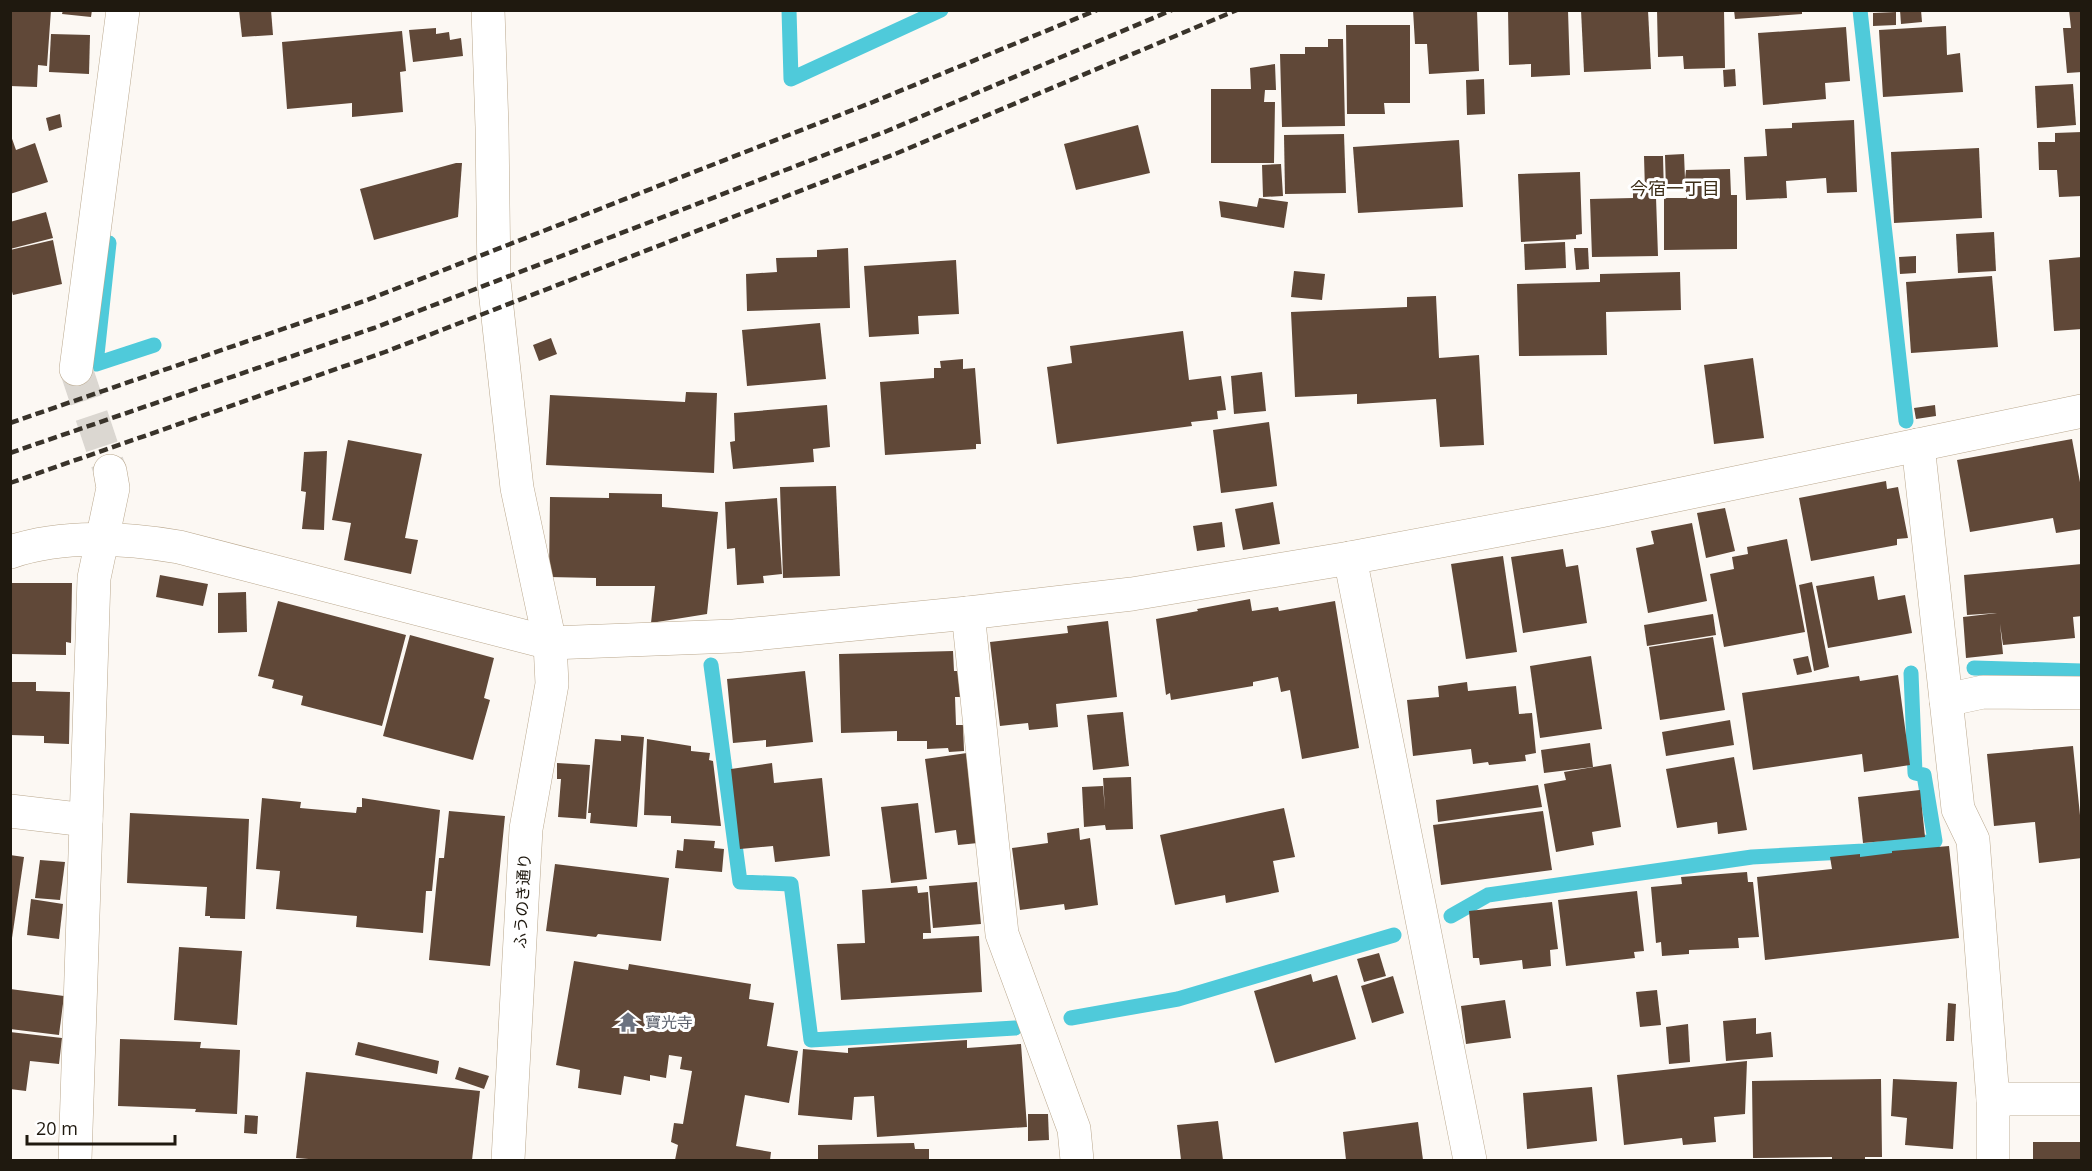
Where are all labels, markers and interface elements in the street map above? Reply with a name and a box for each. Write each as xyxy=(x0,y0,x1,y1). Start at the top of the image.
district label: 今宿一丁目 xyxy=(1630,176,1720,200)
street label: ふうのき通り xyxy=(509,853,535,949)
temple icon: 寶光寺 xyxy=(616,1010,640,1034)
place label: 寶光寺 xyxy=(645,1011,693,1033)
scale bar xyxy=(27,1108,176,1146)
text: 20 m xyxy=(36,1116,78,1140)

